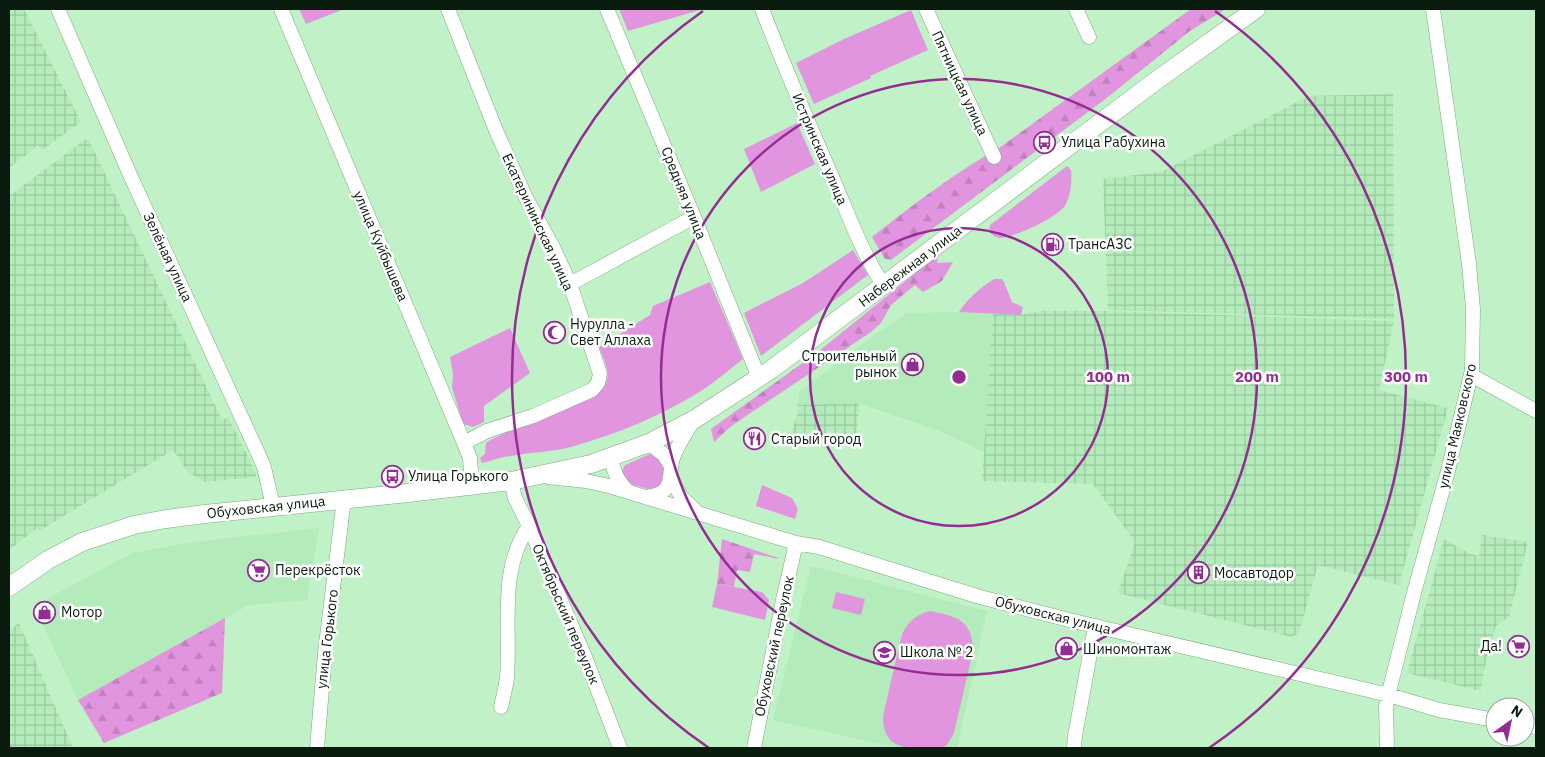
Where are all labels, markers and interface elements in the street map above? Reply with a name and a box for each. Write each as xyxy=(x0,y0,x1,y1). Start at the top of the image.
street label: Пятницкая улица xyxy=(928,28,992,139)
street label: Истринская улица xyxy=(788,90,852,208)
bus stop icon: Улица Рабухина xyxy=(1033,130,1057,154)
place label: Улица Рабухина xyxy=(1061,133,1166,151)
street label: Средняя улица xyxy=(657,144,711,242)
street label: Екатерининская улица xyxy=(498,150,578,294)
street label: улица Куйбышева xyxy=(350,188,413,304)
street label: Зелёная улица xyxy=(139,209,197,305)
street label: Набережная улица xyxy=(855,221,966,311)
fuel station icon: ТрансАЗС xyxy=(1040,232,1064,256)
place label: ТрансАЗС xyxy=(1068,235,1133,253)
place label: Нурулла - Свет Аллаха xyxy=(570,315,652,349)
mosque icon: Нурулла - Свет Аллаха xyxy=(542,320,566,344)
place label: Строительный рынок xyxy=(802,347,897,381)
shop icon: Строительный рынок xyxy=(901,352,925,376)
street label: улица Маяковского xyxy=(1434,362,1480,490)
text: 100 m xyxy=(1086,367,1130,386)
text: 200 m xyxy=(1235,367,1279,386)
text: 300 m xyxy=(1384,367,1428,386)
centre of rings xyxy=(950,368,968,386)
restaurant icon: Старый город xyxy=(743,427,767,451)
place label: Старый город xyxy=(771,430,861,448)
bus stop icon: Улица Горького xyxy=(380,464,404,488)
place label: Улица Горького xyxy=(408,467,509,485)
street label: Обуховская улица xyxy=(206,492,327,522)
street label: Октябрьский переулок xyxy=(528,541,604,687)
supermarket icon: Перекрёсток xyxy=(247,558,271,582)
place label: Перекрёсток xyxy=(275,561,361,579)
building icon: Мосавтодор xyxy=(1186,561,1210,585)
place label: Мосавтодор xyxy=(1214,564,1294,582)
street label: Обуховский переулок xyxy=(750,574,798,718)
street label: улица Горького xyxy=(312,588,342,690)
street label: Обуховская улица xyxy=(993,592,1113,638)
shop icon: Мотор xyxy=(33,600,57,624)
place label: Мотор xyxy=(61,603,102,621)
supermarket icon: Да! xyxy=(1506,634,1530,658)
shop icon: Шиномонтаж xyxy=(1055,637,1079,661)
place label: Да! xyxy=(1480,637,1502,655)
school or university icon: Школа № 2 xyxy=(872,640,896,664)
place label: Шиномонтаж xyxy=(1083,640,1171,658)
place label: Школа № 2 xyxy=(900,643,973,661)
north arrow xyxy=(1485,697,1535,747)
text: N xyxy=(1508,701,1526,721)

